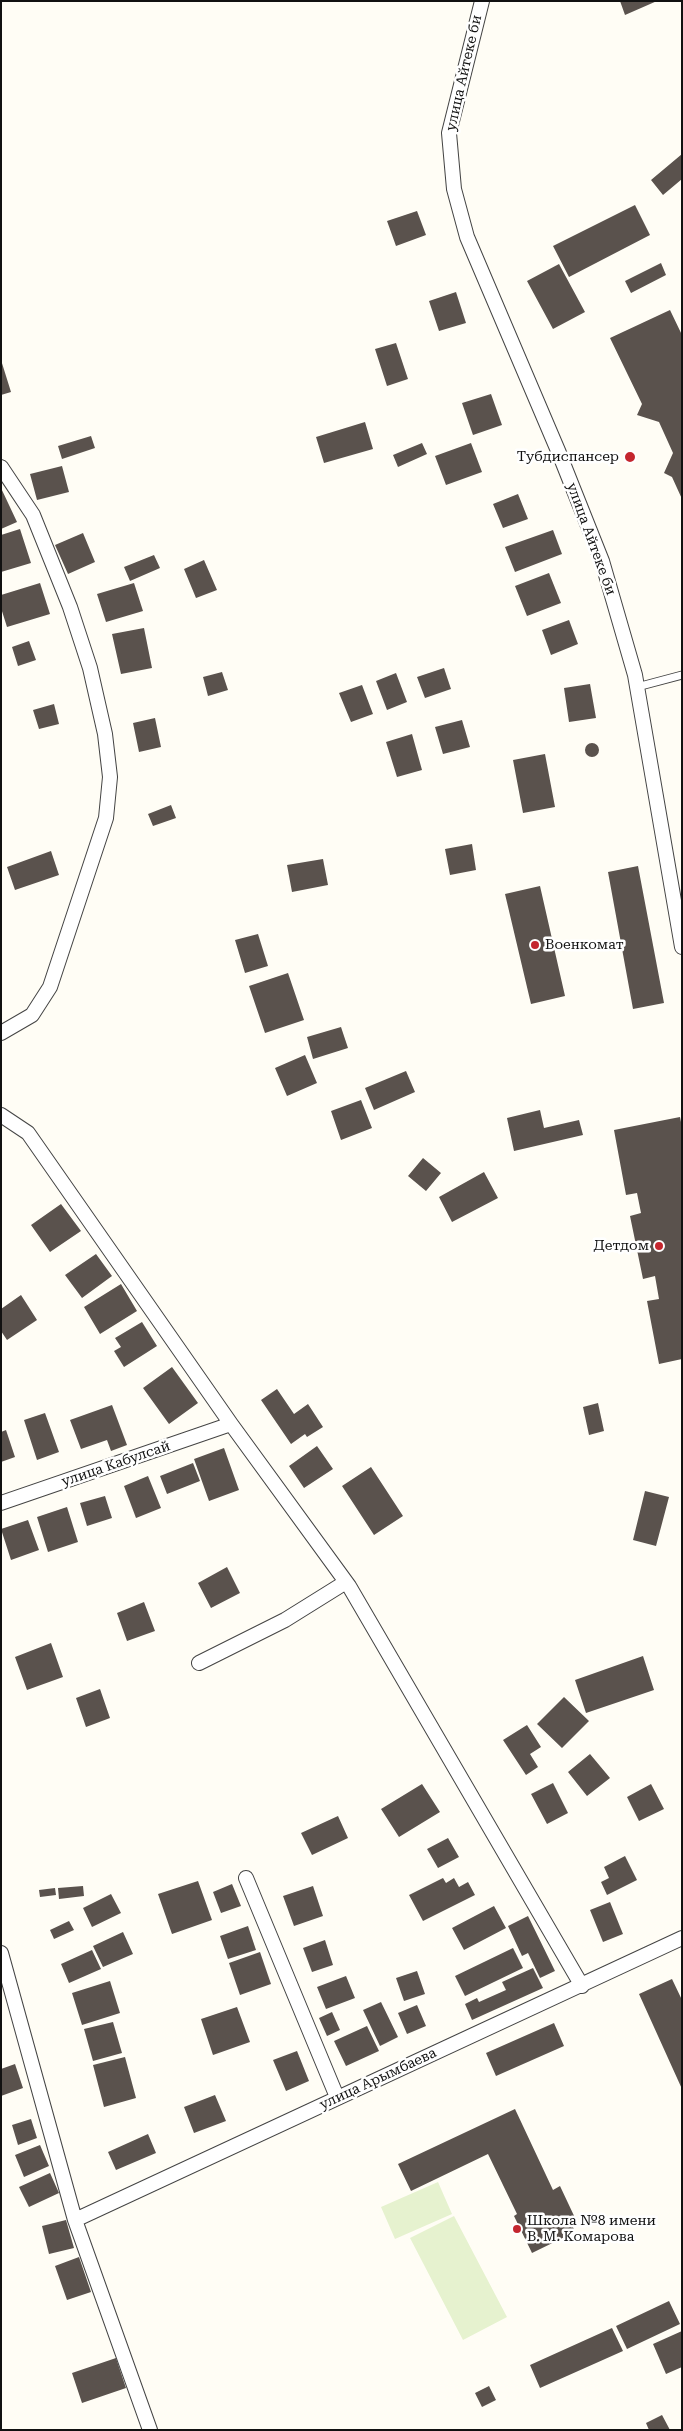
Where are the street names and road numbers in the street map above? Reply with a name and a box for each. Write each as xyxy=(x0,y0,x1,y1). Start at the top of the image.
street label: улица Айтеке би xyxy=(442,13,486,133)
street label: улица Айтеке би xyxy=(563,480,619,598)
street label: улица Кабулсай xyxy=(60,1438,172,1490)
street label: улица Арымбаева xyxy=(317,2045,439,2113)

